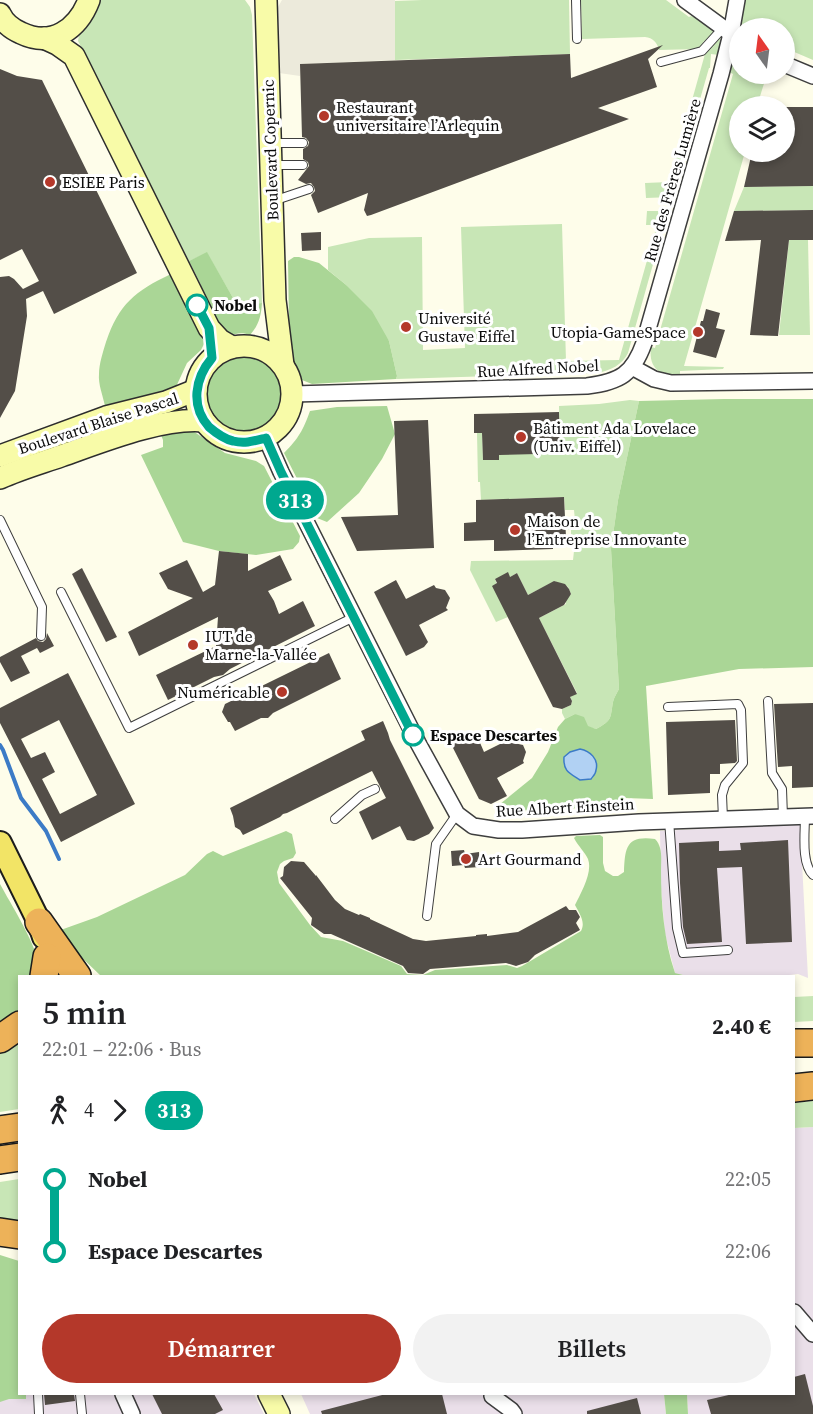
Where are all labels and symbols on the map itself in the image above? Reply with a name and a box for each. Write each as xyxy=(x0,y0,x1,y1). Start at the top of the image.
north arrow xyxy=(729,18,795,84)
street label: Boulevard Copernic xyxy=(257,79,283,221)
place label: Restaurant universitaire l’Arlequin xyxy=(336,96,500,136)
street label: Rue des Frères Lumière xyxy=(638,96,706,264)
marker: Restaurant universitaire l’Arlequin xyxy=(317,109,331,123)
place label: ESIEE Paris xyxy=(62,171,145,193)
marker: ESIEE Paris xyxy=(43,175,57,189)
marker: Nobel xyxy=(186,294,208,316)
place label: Nobel xyxy=(214,294,257,316)
place label: Université Gustave Eiffel xyxy=(418,307,516,347)
marker: Université Gustave Eiffel xyxy=(399,320,413,334)
place label: Utopia-GameSpace xyxy=(551,321,686,343)
marker: Utopia-GameSpace xyxy=(691,325,705,339)
street label: Rue Alfred Nobel xyxy=(476,354,600,382)
street label: Boulevard Blaise Pascal xyxy=(15,387,181,459)
place label: Bâtiment Ada Lovelace (Univ. Eiffel) xyxy=(533,417,696,457)
marker: Bâtiment Ada Lovelace (Univ. Eiffel) xyxy=(514,430,528,444)
line badge: 313 xyxy=(260,480,330,520)
place label: Maison de l’Entreprise Innovante xyxy=(527,510,687,550)
marker: Maison de l’Entreprise Innovante xyxy=(508,523,522,537)
place label: IUT de Marne-la-Vallée xyxy=(205,625,317,665)
marker: IUT de Marne-la-Vallée xyxy=(186,638,200,652)
place label: Numéricable xyxy=(177,681,270,703)
marker: Numéricable xyxy=(275,685,289,699)
marker: Espace Descartes xyxy=(402,724,424,746)
place label: Espace Descartes xyxy=(430,724,557,746)
street label: Rue Albert Einstein xyxy=(495,792,635,822)
place label: Art Gourmand xyxy=(478,848,582,870)
marker: Art Gourmand xyxy=(459,852,473,866)

